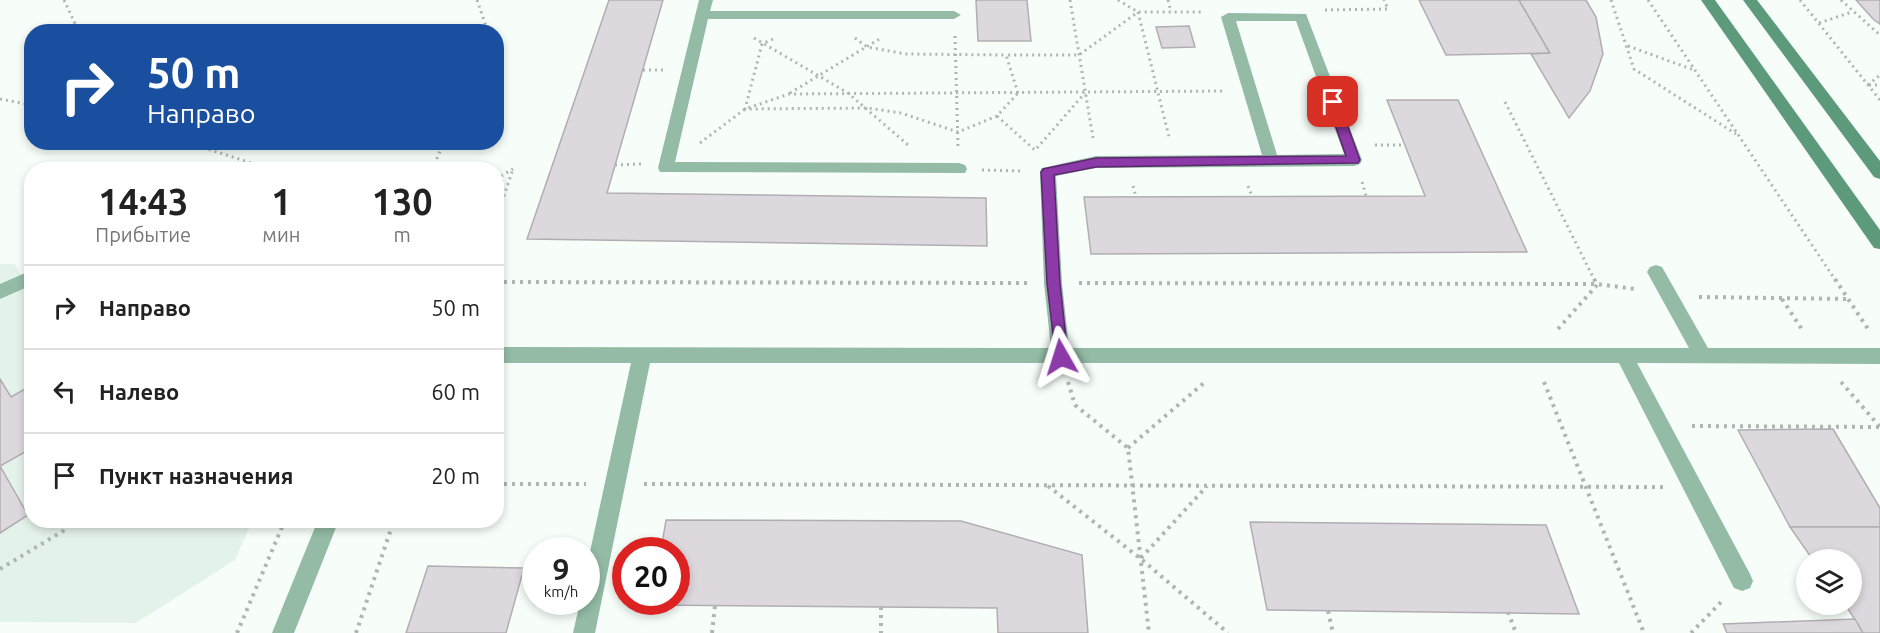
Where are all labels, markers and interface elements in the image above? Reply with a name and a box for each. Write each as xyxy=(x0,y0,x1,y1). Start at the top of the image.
icon: right xyxy=(48,48,126,126)
text: 50 m xyxy=(147,49,241,96)
pin xyxy=(1307,76,1358,127)
icon: arrive xyxy=(1316,85,1349,118)
text: Направо xyxy=(147,98,256,128)
text: 14:43 xyxy=(98,181,188,222)
text: 1 xyxy=(271,181,292,222)
text: 130 xyxy=(372,181,433,222)
text: Прибытие xyxy=(95,223,191,246)
text: мин xyxy=(262,223,300,246)
text: m xyxy=(394,223,411,246)
icon: right xyxy=(48,291,81,324)
text: Направо xyxy=(99,295,191,320)
text: 50 m xyxy=(431,295,480,320)
position arrow xyxy=(1029,325,1093,389)
icon: left xyxy=(48,375,81,408)
text: Налево xyxy=(99,379,179,404)
text: 60 m xyxy=(431,379,480,404)
icon: arrive xyxy=(48,459,81,492)
text: Пункт назначения xyxy=(99,463,293,488)
text: 20 m xyxy=(431,463,480,488)
speed limit sign: 20 xyxy=(612,537,690,615)
map controls xyxy=(1796,549,1862,615)
button: layers xyxy=(1796,549,1862,615)
text: 9 xyxy=(553,552,569,586)
text: km/h xyxy=(544,583,578,600)

